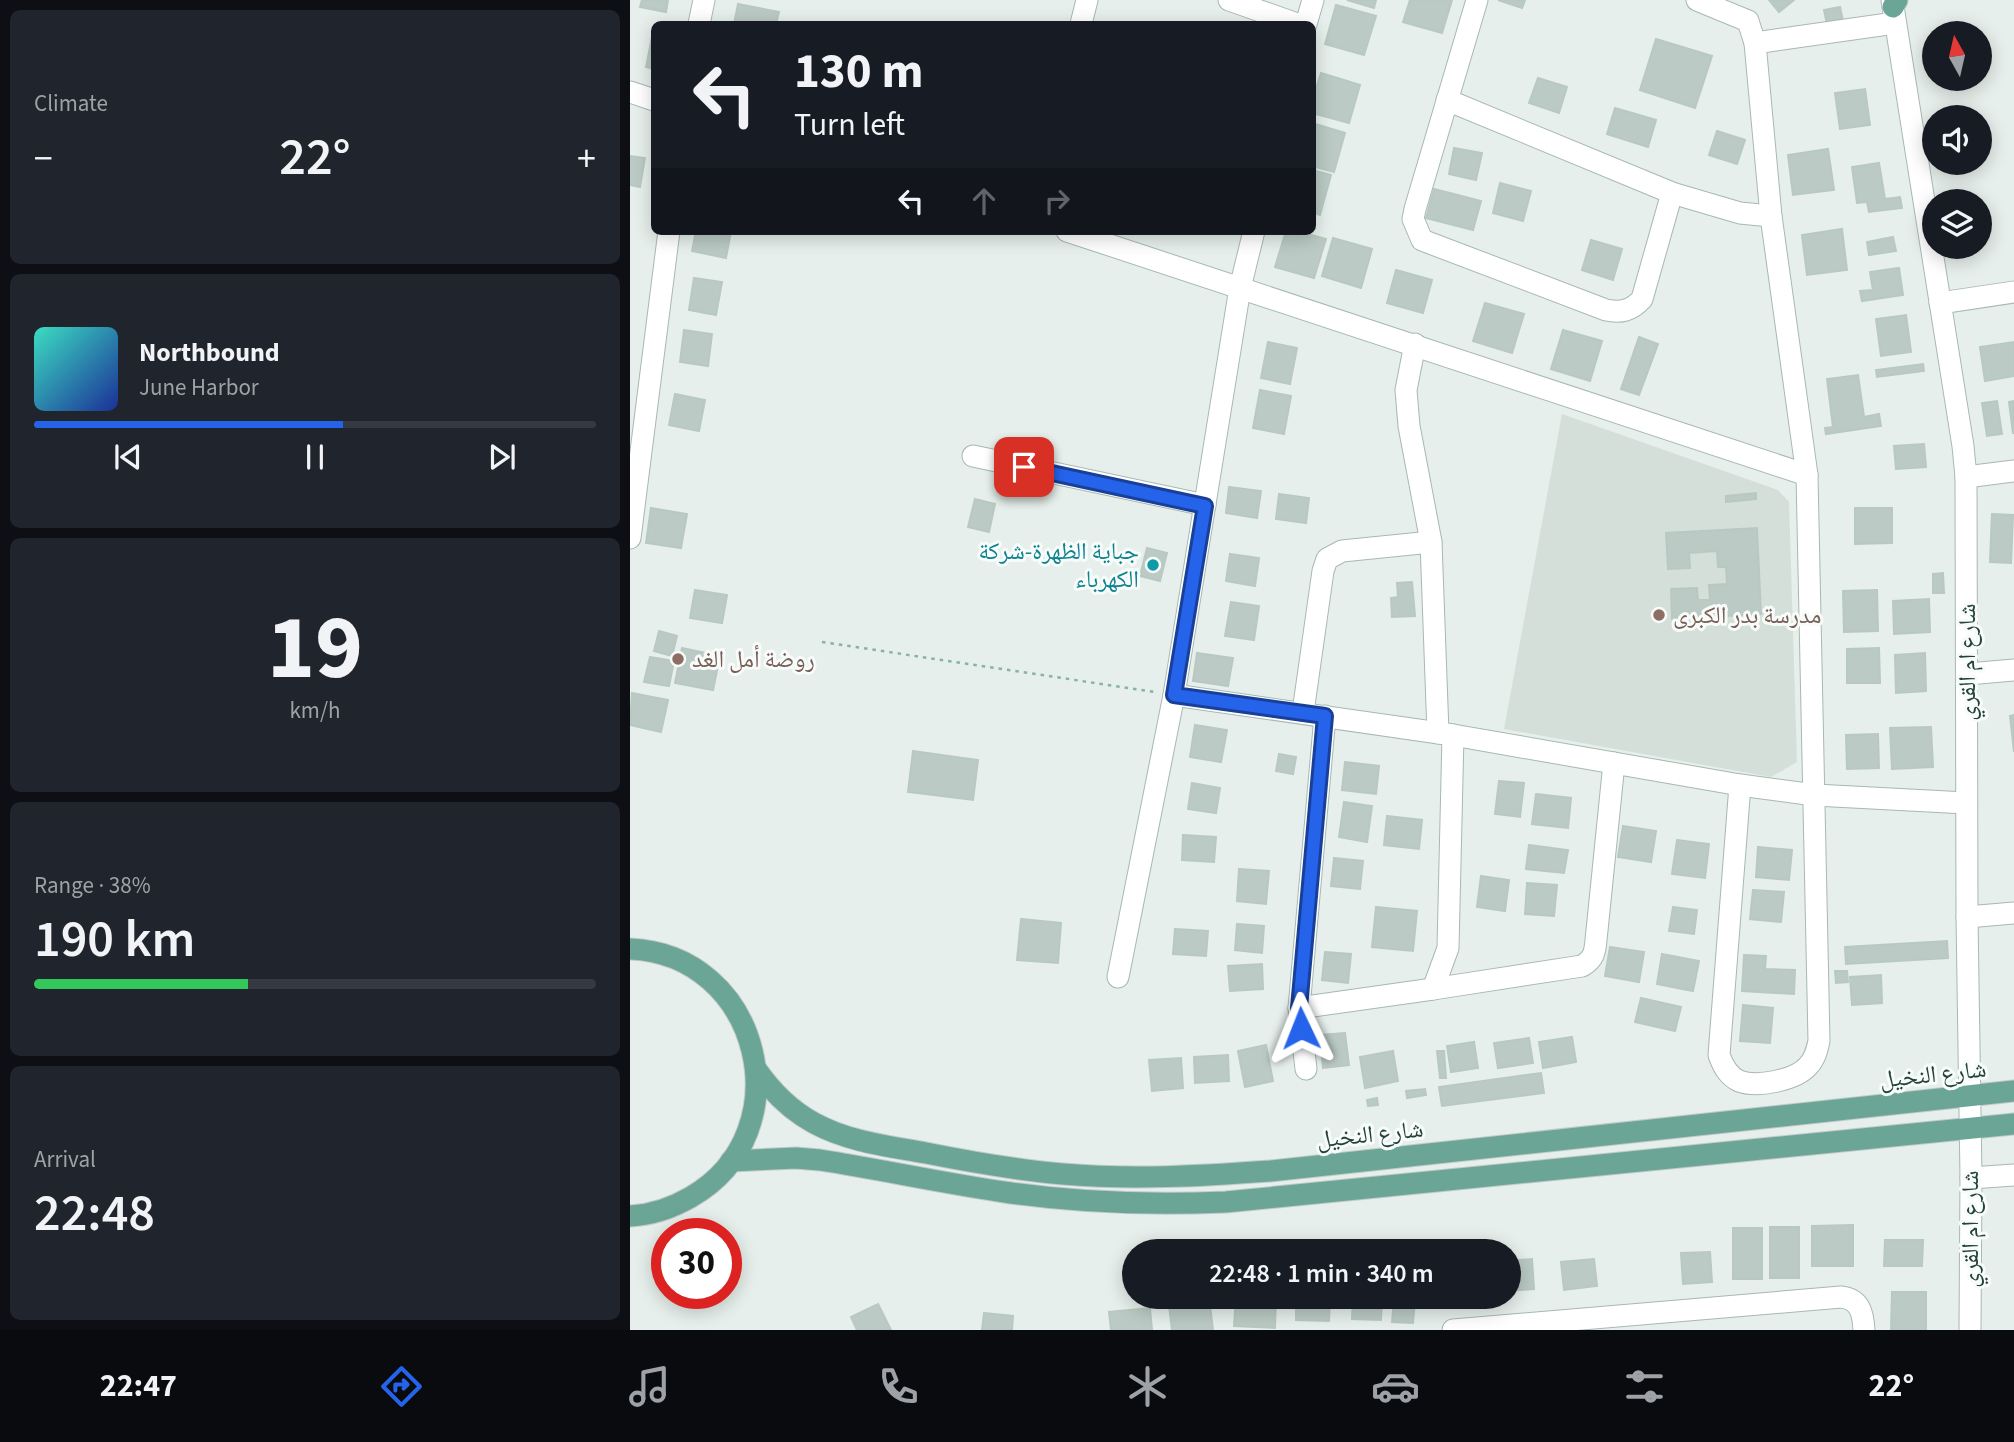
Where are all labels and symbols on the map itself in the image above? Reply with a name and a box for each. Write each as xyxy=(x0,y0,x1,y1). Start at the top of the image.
north arrow xyxy=(1922,21,1992,91)
pin xyxy=(994,437,1054,497)
place label: جباية الظهرة-شركة الكهرباء xyxy=(978,534,1139,597)
marker: جباية الظهرة-شركة الكهرباء xyxy=(1145,557,1161,573)
place label: مدرسة بدر الكبرى xyxy=(1673,598,1821,633)
street label: شارع ام القري xyxy=(1950,603,1986,721)
marker: مدرسة بدر الكبرى xyxy=(1651,607,1667,623)
place label: روضة أمل الغد xyxy=(692,642,815,677)
marker: روضة أمل الغد xyxy=(670,651,686,667)
position arrow xyxy=(1264,991,1338,1065)
street label: شارع النخيل xyxy=(1878,1051,1988,1097)
street label: شارع النخيل xyxy=(1315,1111,1425,1157)
street label: شارع ام القري xyxy=(1953,1170,1989,1288)
speed limit sign: 30 xyxy=(651,1218,742,1309)

